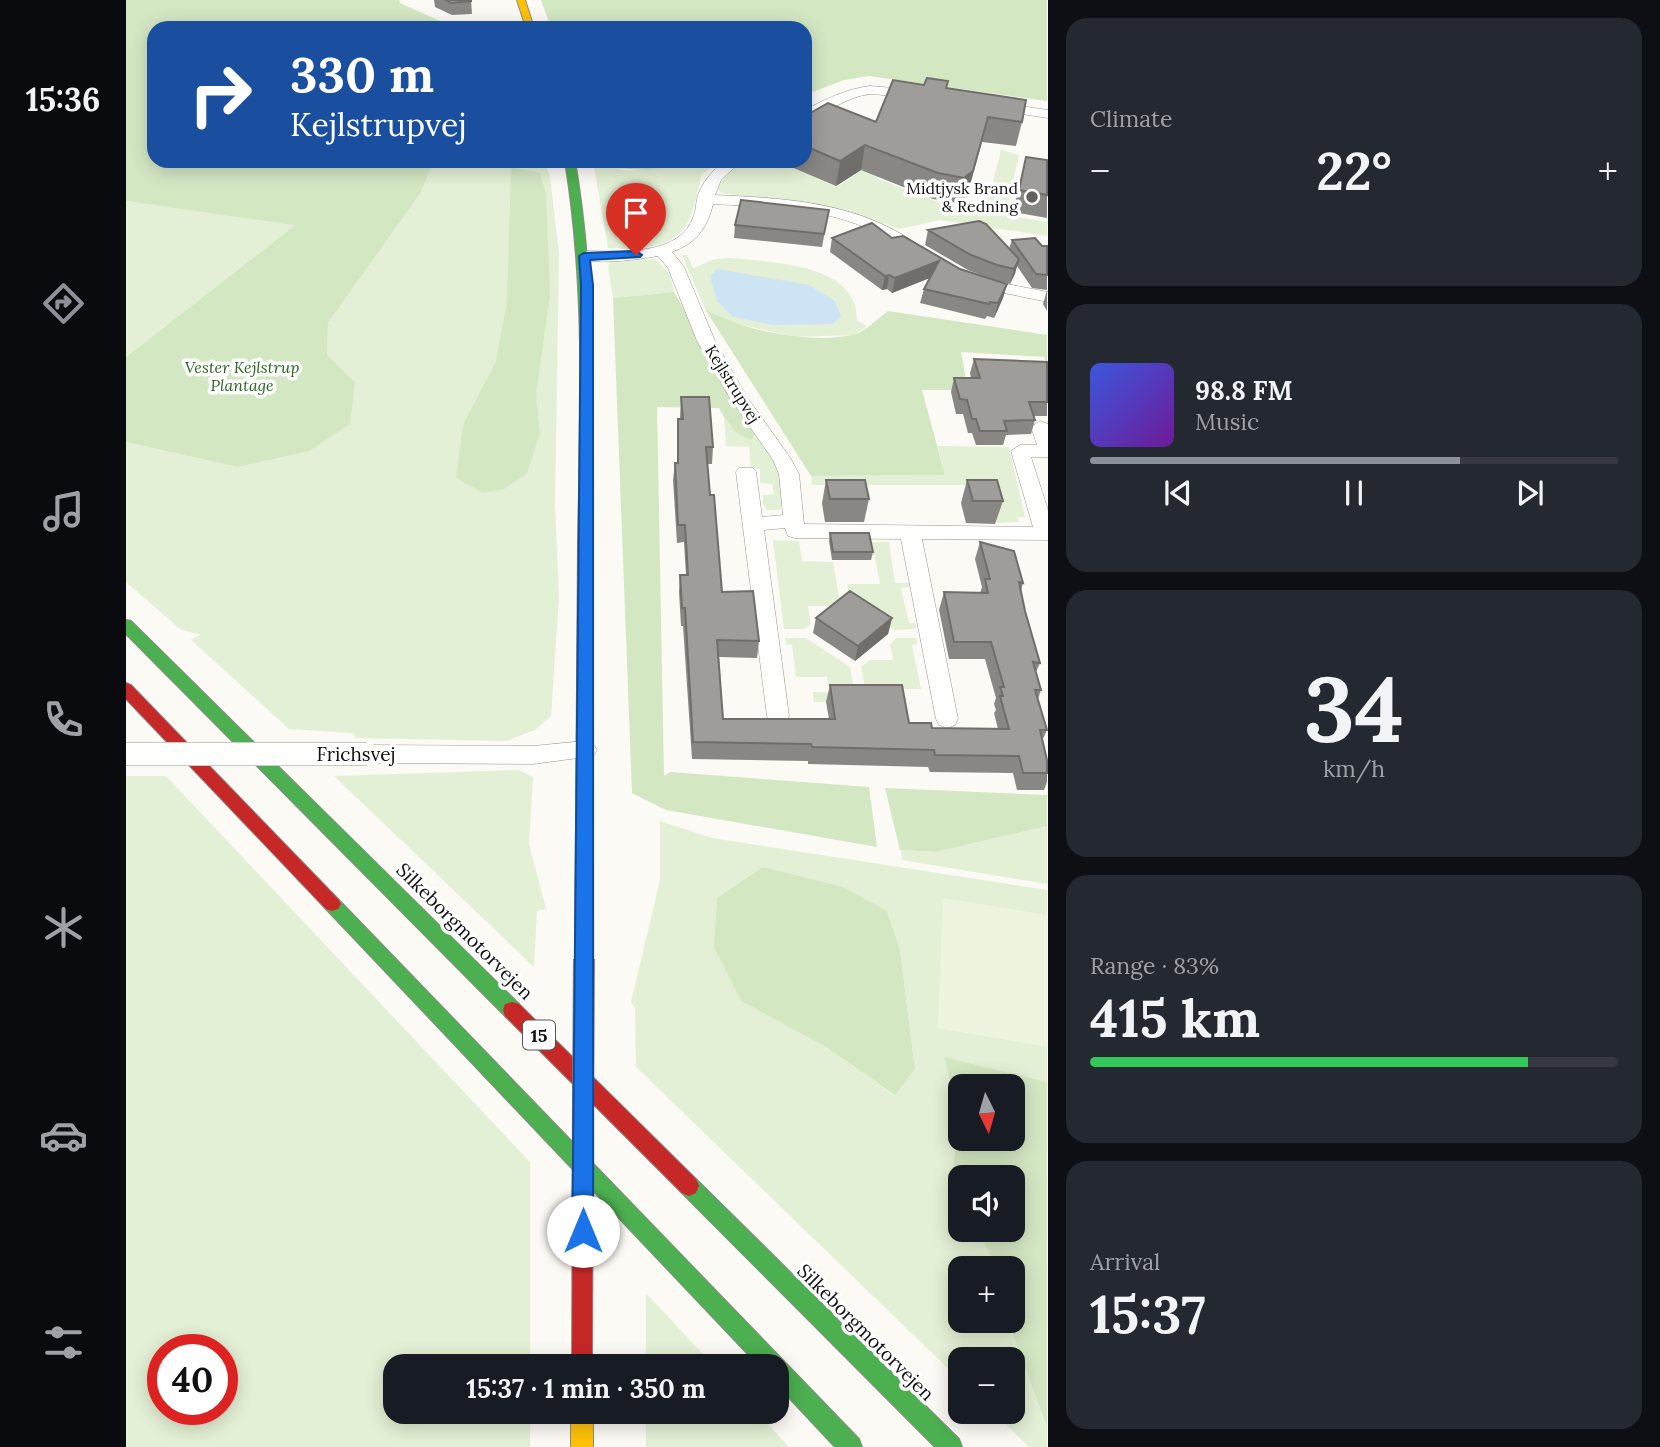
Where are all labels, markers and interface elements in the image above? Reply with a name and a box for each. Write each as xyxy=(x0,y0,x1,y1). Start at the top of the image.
text: 330 m xyxy=(290,43,434,105)
icon: right xyxy=(175,49,266,140)
text: 15:36 xyxy=(26,79,100,120)
text: Kejlstrupvej xyxy=(290,104,467,145)
text: Climate xyxy=(1090,104,1172,133)
text: 22° xyxy=(1316,138,1392,204)
text: − xyxy=(1090,147,1110,195)
text: + xyxy=(1598,147,1618,195)
place label: Midtjysk Brand & Redning xyxy=(906,178,1019,216)
pin xyxy=(606,183,666,255)
marker: Midtjysk Brand & Redning xyxy=(1024,189,1040,205)
icon: arrive xyxy=(617,194,655,232)
icon: directions xyxy=(39,279,88,328)
street label: Kejlstrupvej xyxy=(701,341,765,427)
park label: Vester Kejlstrup Plantage xyxy=(185,357,299,395)
text: 98.8 FM xyxy=(1195,374,1293,407)
text: Music xyxy=(1195,407,1259,436)
icon: previous xyxy=(1159,474,1197,512)
icon: pause xyxy=(1335,474,1373,512)
icon: next xyxy=(1511,474,1549,512)
icon: music xyxy=(39,487,88,536)
text: 34 xyxy=(1304,650,1404,767)
icon: phone xyxy=(39,695,88,744)
street label: Frichsvej xyxy=(317,742,395,766)
text: km/h xyxy=(1323,754,1385,783)
street label: Silkeborgmotorvejen xyxy=(392,858,538,1004)
icon: climate xyxy=(39,903,88,952)
text: Range · 83% xyxy=(1090,951,1219,980)
text: 415 km xyxy=(1090,985,1260,1051)
road number: 15 xyxy=(523,1020,555,1050)
north arrow xyxy=(948,1074,1026,1152)
map controls xyxy=(948,1074,1025,1424)
icon: car xyxy=(39,1111,88,1160)
button: sound xyxy=(948,1165,1025,1242)
position arrow xyxy=(546,1194,620,1268)
text: Arrival xyxy=(1090,1247,1160,1276)
button: + xyxy=(948,1256,1025,1333)
street label: Silkeborgmotorvejen xyxy=(793,1259,939,1405)
text: 15:37 xyxy=(1090,1281,1206,1347)
icon: filters xyxy=(39,1318,88,1367)
speed limit sign: 40 xyxy=(147,1334,238,1425)
button: − xyxy=(948,1347,1025,1424)
text: 15:37 · 1 min · 350 m xyxy=(466,1372,706,1405)

